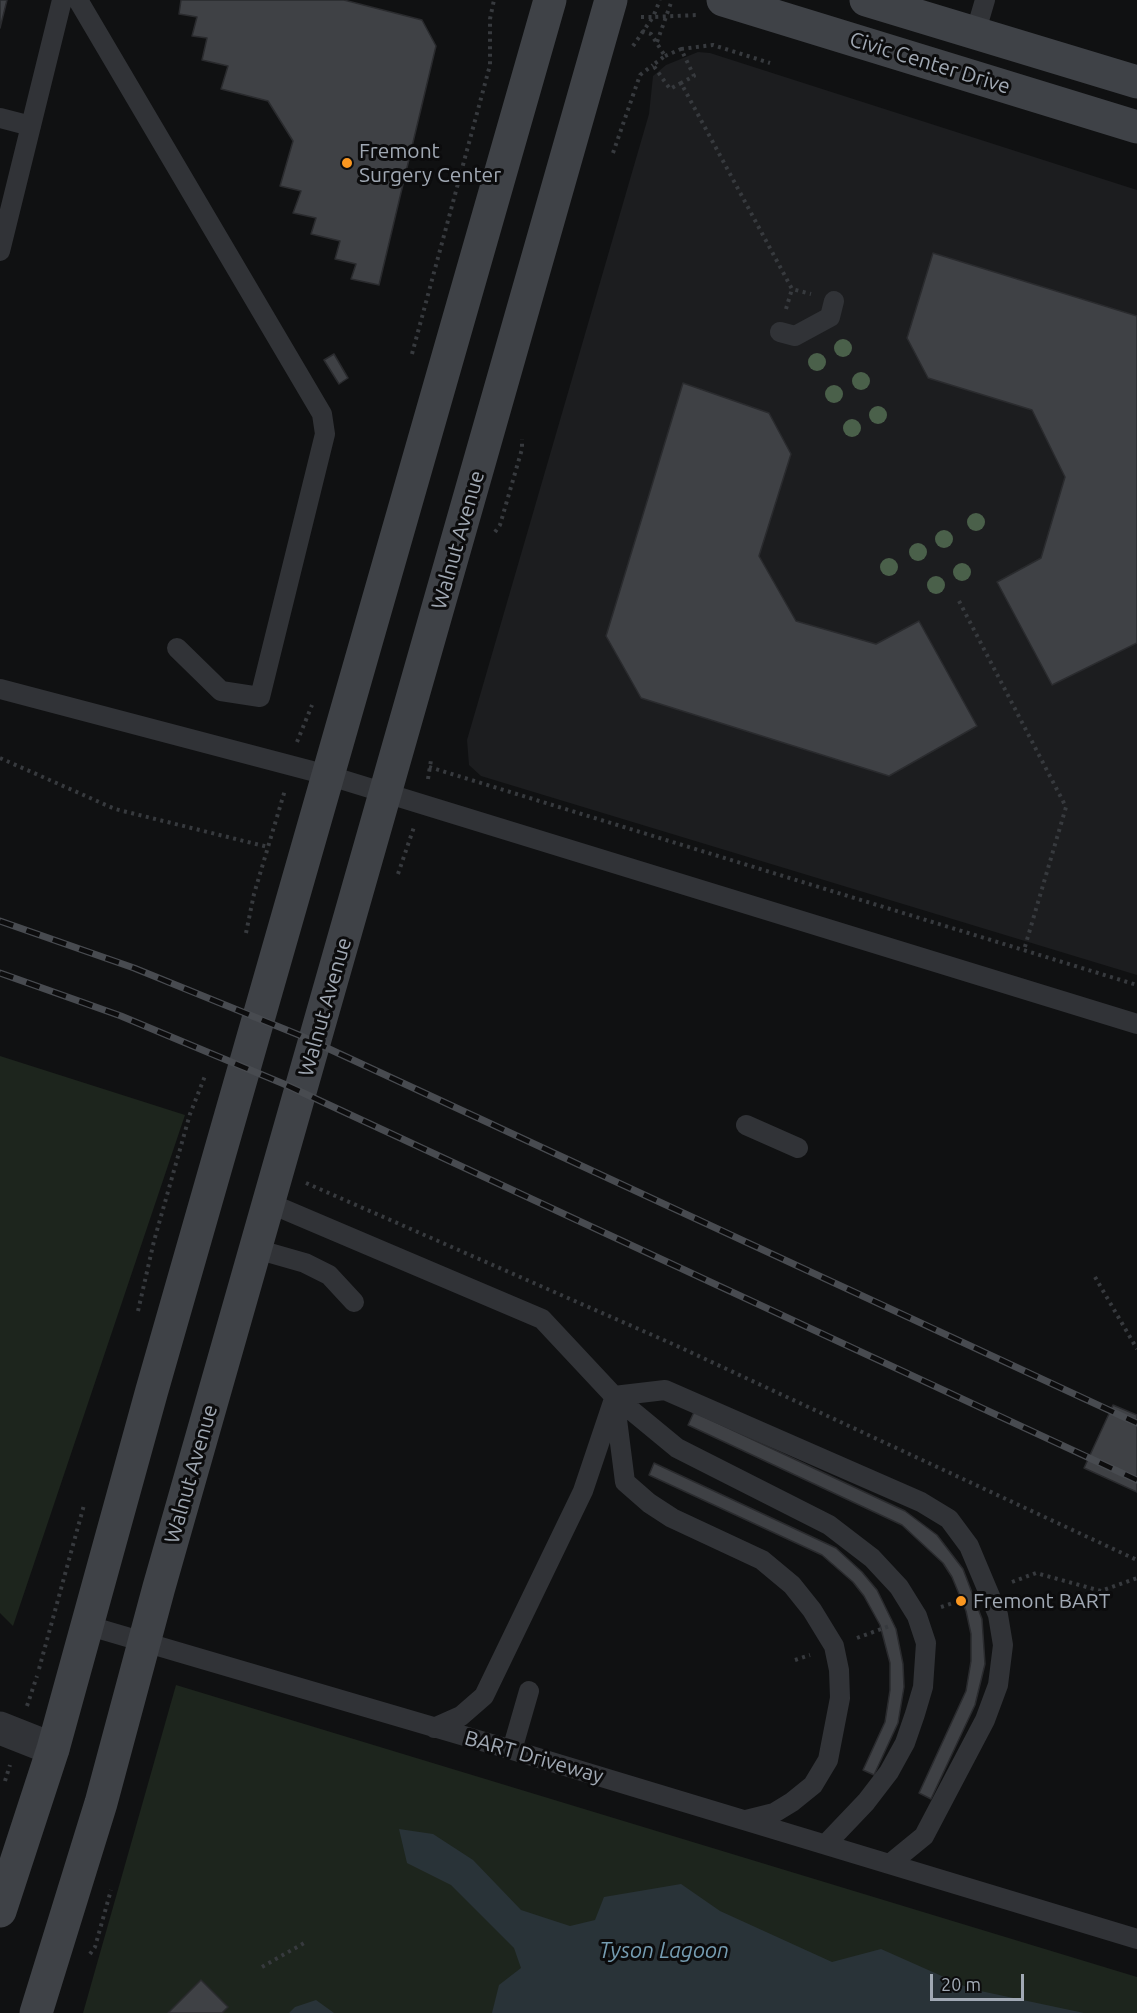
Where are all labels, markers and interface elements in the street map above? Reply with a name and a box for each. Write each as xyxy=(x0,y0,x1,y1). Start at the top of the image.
street label: Civic Center Drive xyxy=(847,27,1013,99)
place label: Fremont Surgery Center xyxy=(359,138,501,188)
marker: Fremont Surgery Center xyxy=(340,156,354,170)
street label: Walnut Avenue xyxy=(426,468,490,612)
street label: Walnut Avenue xyxy=(293,935,357,1079)
street label: Walnut Avenue xyxy=(159,1402,223,1546)
place label: Fremont BART xyxy=(973,1588,1110,1614)
marker: Fremont BART xyxy=(954,1594,968,1608)
street label: BART Driveway xyxy=(462,1725,606,1789)
water label: Tyson Lagoon xyxy=(599,1938,729,1964)
scale bar xyxy=(933,1962,1028,2000)
text: 20 m xyxy=(941,1974,981,1994)

